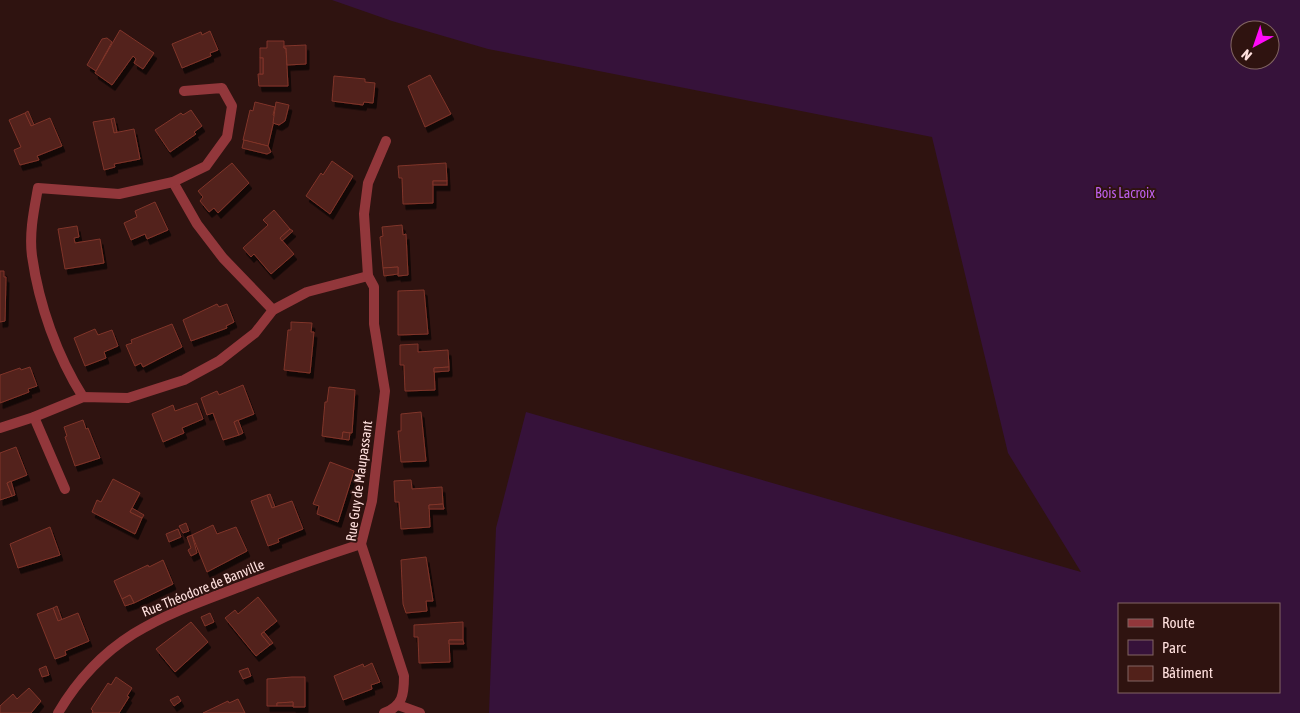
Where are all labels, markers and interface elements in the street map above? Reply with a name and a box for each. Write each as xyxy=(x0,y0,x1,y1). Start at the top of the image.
north arrow xyxy=(1230,20,1280,70)
text: N xyxy=(1238,46,1255,64)
park label: Bois Lacroix xyxy=(1095,185,1155,201)
street label: Rue Guy de Maupassant xyxy=(343,420,375,542)
street label: Rue Théodore de Banville xyxy=(139,556,267,620)
legend xyxy=(1118,603,1280,693)
text: Route xyxy=(1162,614,1195,631)
text: Parc xyxy=(1162,639,1186,656)
text: Bâtiment xyxy=(1162,664,1213,681)

